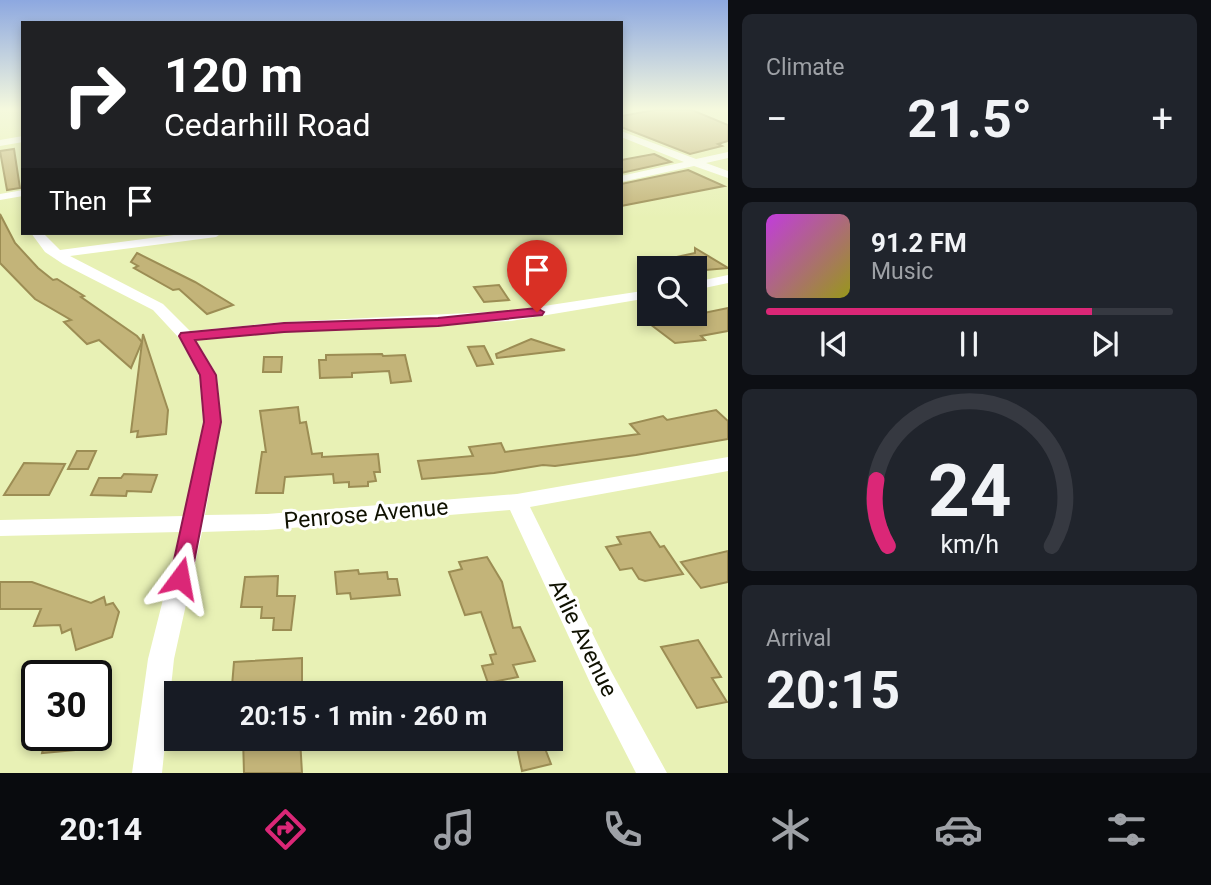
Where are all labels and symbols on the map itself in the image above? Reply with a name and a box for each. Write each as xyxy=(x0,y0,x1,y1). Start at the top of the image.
pin xyxy=(507,240,567,312)
street label: Penrose Avenue xyxy=(283,493,449,535)
position arrow xyxy=(143,541,217,615)
street label: Arlie Avenue xyxy=(543,575,623,701)
speed limit sign: 30 xyxy=(21,660,112,751)

